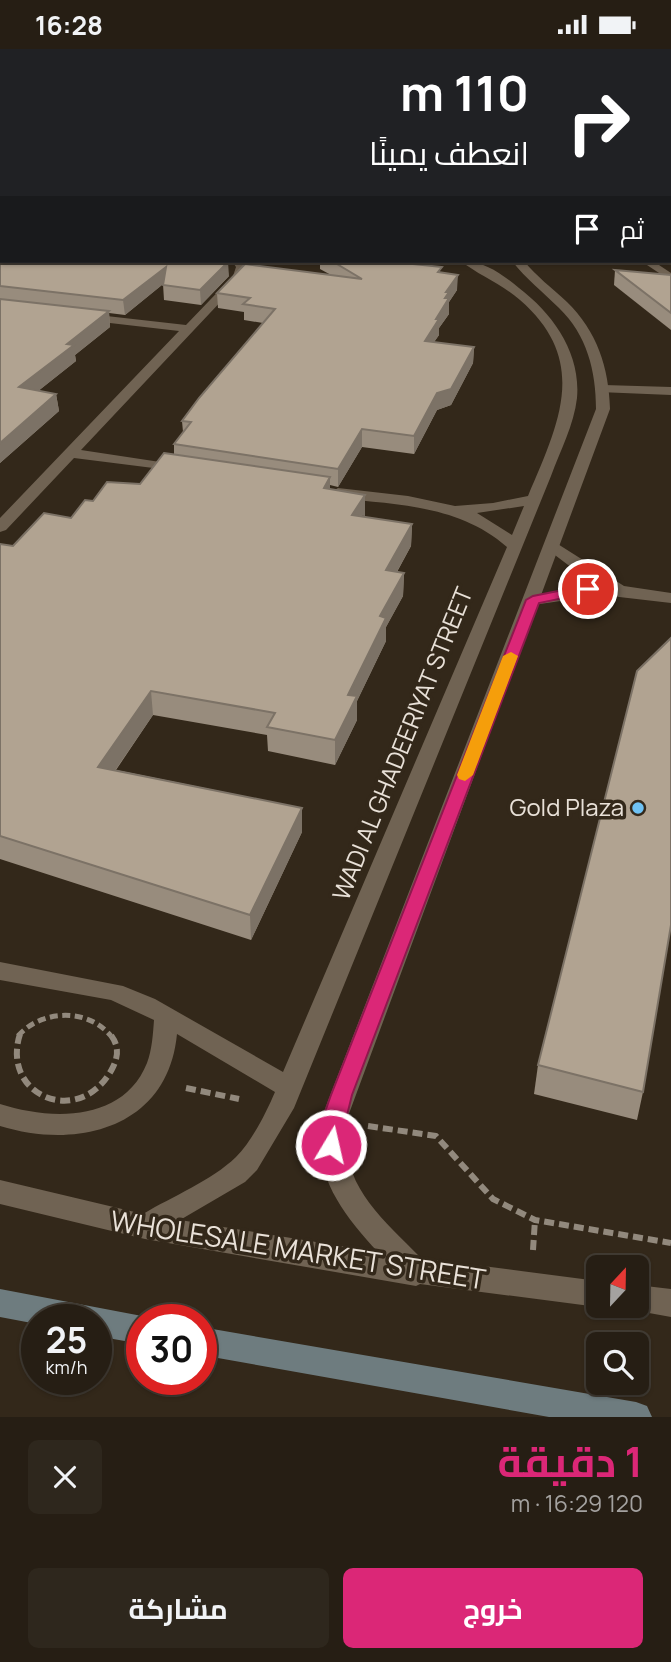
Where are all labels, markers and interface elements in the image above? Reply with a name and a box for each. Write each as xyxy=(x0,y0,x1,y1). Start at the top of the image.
text: 16:28 xyxy=(35,7,103,43)
text: 110 m xyxy=(400,59,529,126)
icon: right xyxy=(553,77,644,168)
text: انعطف يمينًا xyxy=(369,131,529,175)
icon: arrive xyxy=(568,210,606,248)
text: ثم xyxy=(620,211,644,247)
pin xyxy=(558,559,618,619)
icon: arrive xyxy=(569,570,607,608)
street label: WADI AL GHADEERIYAT STREET xyxy=(324,581,480,905)
place label: Gold Plaza xyxy=(510,790,624,823)
marker: Gold Plaza xyxy=(630,800,646,816)
position arrow xyxy=(294,1108,368,1182)
street label: WHOLESALE MARKET STREET xyxy=(108,1201,489,1297)
north arrow xyxy=(586,1255,649,1318)
map controls xyxy=(586,1255,649,1395)
speed limit sign: 30 xyxy=(126,1304,217,1395)
text: 25 xyxy=(46,1316,87,1364)
button: search xyxy=(586,1332,649,1395)
text: km/h xyxy=(46,1355,87,1379)
text: 1 دقيقة xyxy=(497,1432,643,1490)
button: close xyxy=(28,1440,102,1514)
text: 120 m · 16:29 xyxy=(511,1487,643,1519)
button: مشاركة xyxy=(28,1568,329,1648)
button: خروج xyxy=(343,1568,643,1648)

